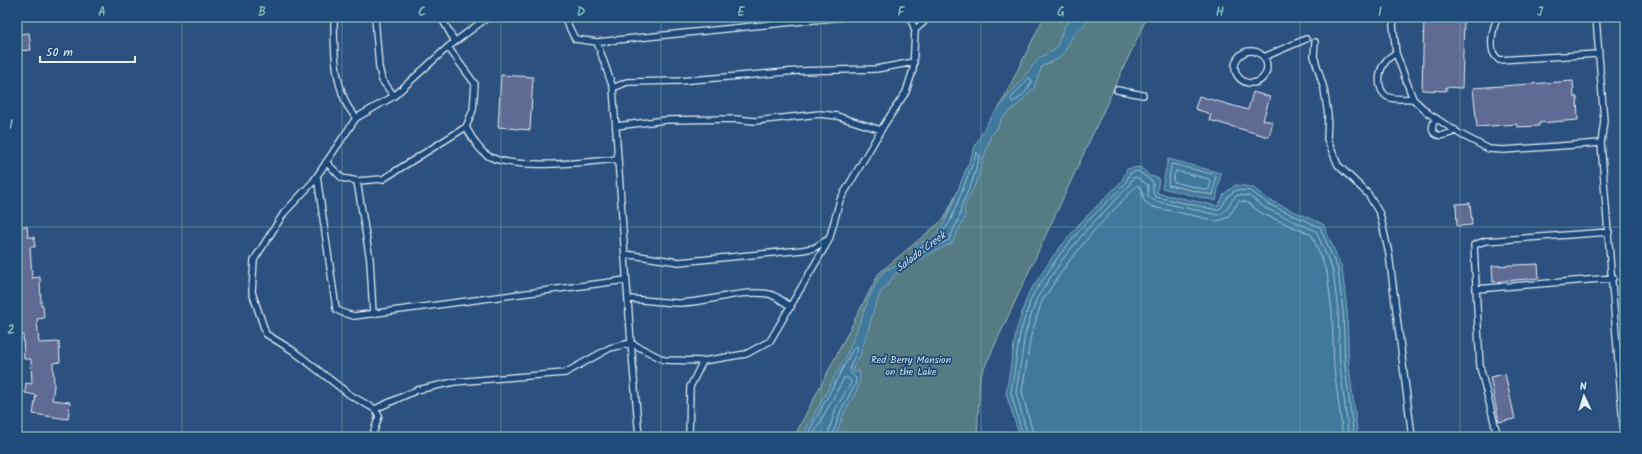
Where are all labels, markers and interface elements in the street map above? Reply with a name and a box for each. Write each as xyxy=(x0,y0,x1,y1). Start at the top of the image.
text: A xyxy=(98,2,106,23)
text: B xyxy=(258,2,266,23)
text: C xyxy=(418,2,426,23)
text: D xyxy=(577,2,586,23)
text: E xyxy=(737,2,745,23)
text: F xyxy=(897,2,905,23)
text: G xyxy=(1057,2,1065,23)
text: H xyxy=(1216,2,1225,23)
text: I xyxy=(1378,2,1382,23)
text: J xyxy=(1537,2,1544,23)
scale bar xyxy=(40,38,135,64)
text: 50 m xyxy=(46,43,73,62)
text: 1 xyxy=(9,115,13,136)
water label: Salado Creek xyxy=(892,226,951,277)
text: 2 xyxy=(7,320,15,341)
park label: Red Berry Mansion on the Lake xyxy=(871,352,951,380)
north arrow xyxy=(1564,376,1604,416)
text: N xyxy=(1579,378,1588,396)

